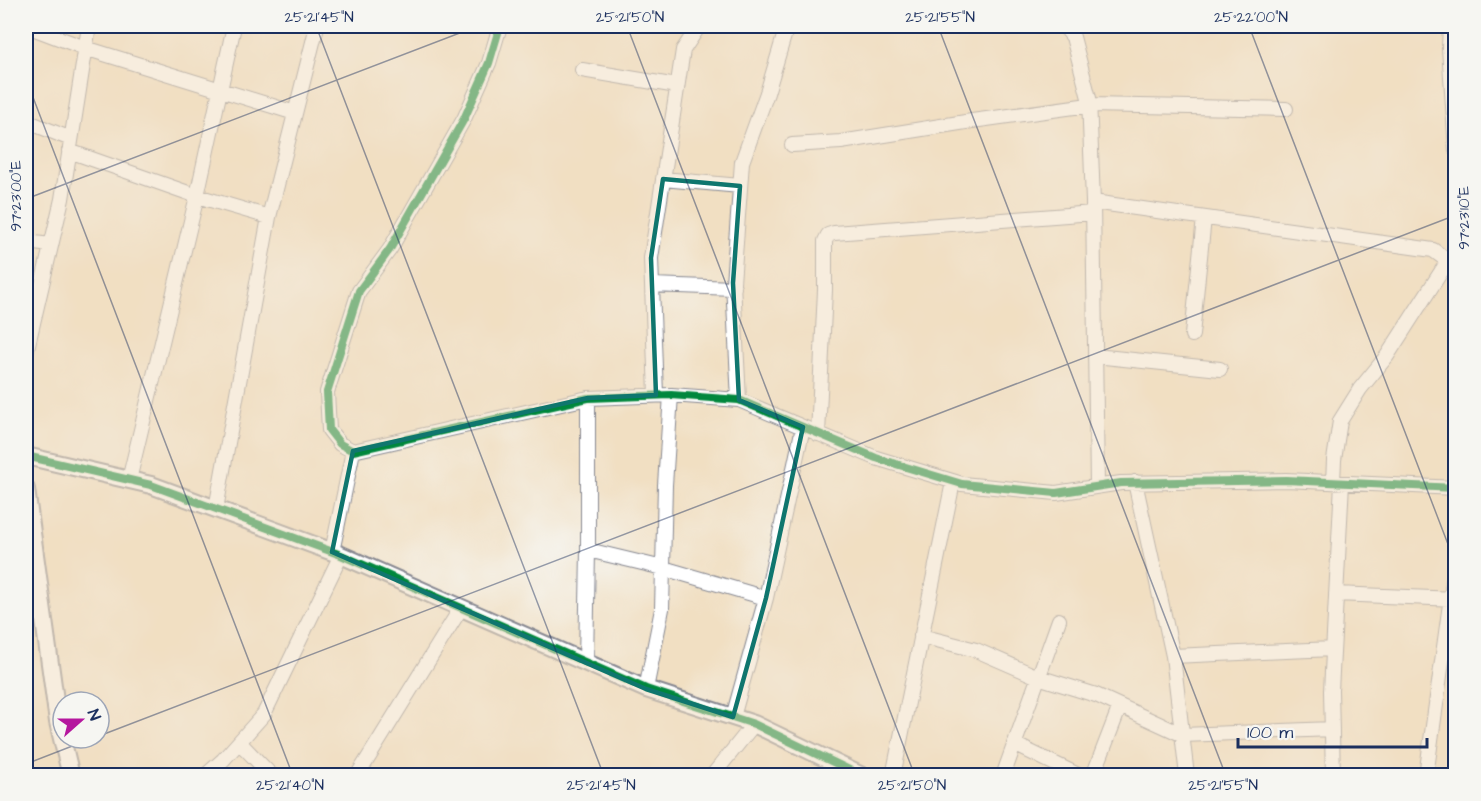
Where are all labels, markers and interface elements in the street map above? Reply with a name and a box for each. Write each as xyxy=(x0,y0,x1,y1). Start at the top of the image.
text: 25°21'45"N xyxy=(284,7,354,28)
text: 25°21'50"N xyxy=(596,7,664,28)
text: 25°21'55"N xyxy=(905,7,975,28)
text: 25°22'00"N xyxy=(1214,7,1288,28)
text: 97°23'00"E xyxy=(6,160,27,232)
text: 97°23'10"E xyxy=(1454,186,1475,250)
north arrow xyxy=(51,690,111,750)
text: N xyxy=(82,706,106,724)
scale bar xyxy=(1238,711,1427,749)
text: 100 m xyxy=(1247,720,1293,745)
text: 25°21'40"N xyxy=(256,775,324,796)
text: 25°21'45"N xyxy=(566,775,636,796)
text: 25°21'50"N xyxy=(878,775,946,796)
text: 25°21'55"N xyxy=(1188,775,1258,796)

